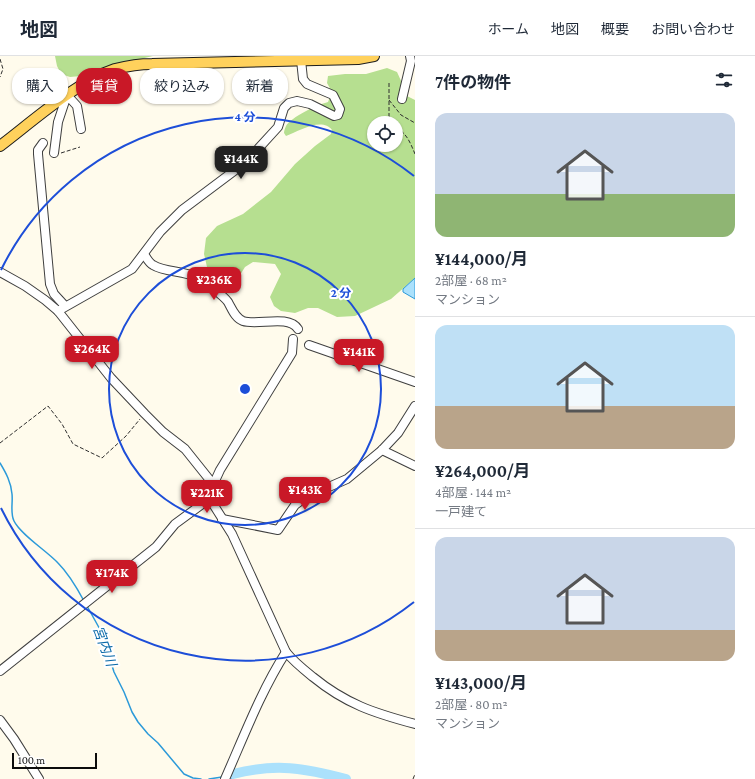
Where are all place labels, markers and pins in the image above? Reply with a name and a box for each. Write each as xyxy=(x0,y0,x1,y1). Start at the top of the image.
pin: ¥144K xyxy=(213,146,269,180)
pin: ¥236K xyxy=(186,267,242,301)
pin: ¥264K xyxy=(64,336,120,370)
pin: ¥141K xyxy=(331,339,387,373)
centre of rings xyxy=(238,382,252,396)
pin: ¥143K xyxy=(277,477,333,511)
pin: ¥221K xyxy=(179,480,235,514)
pin: ¥174K xyxy=(84,560,140,594)

